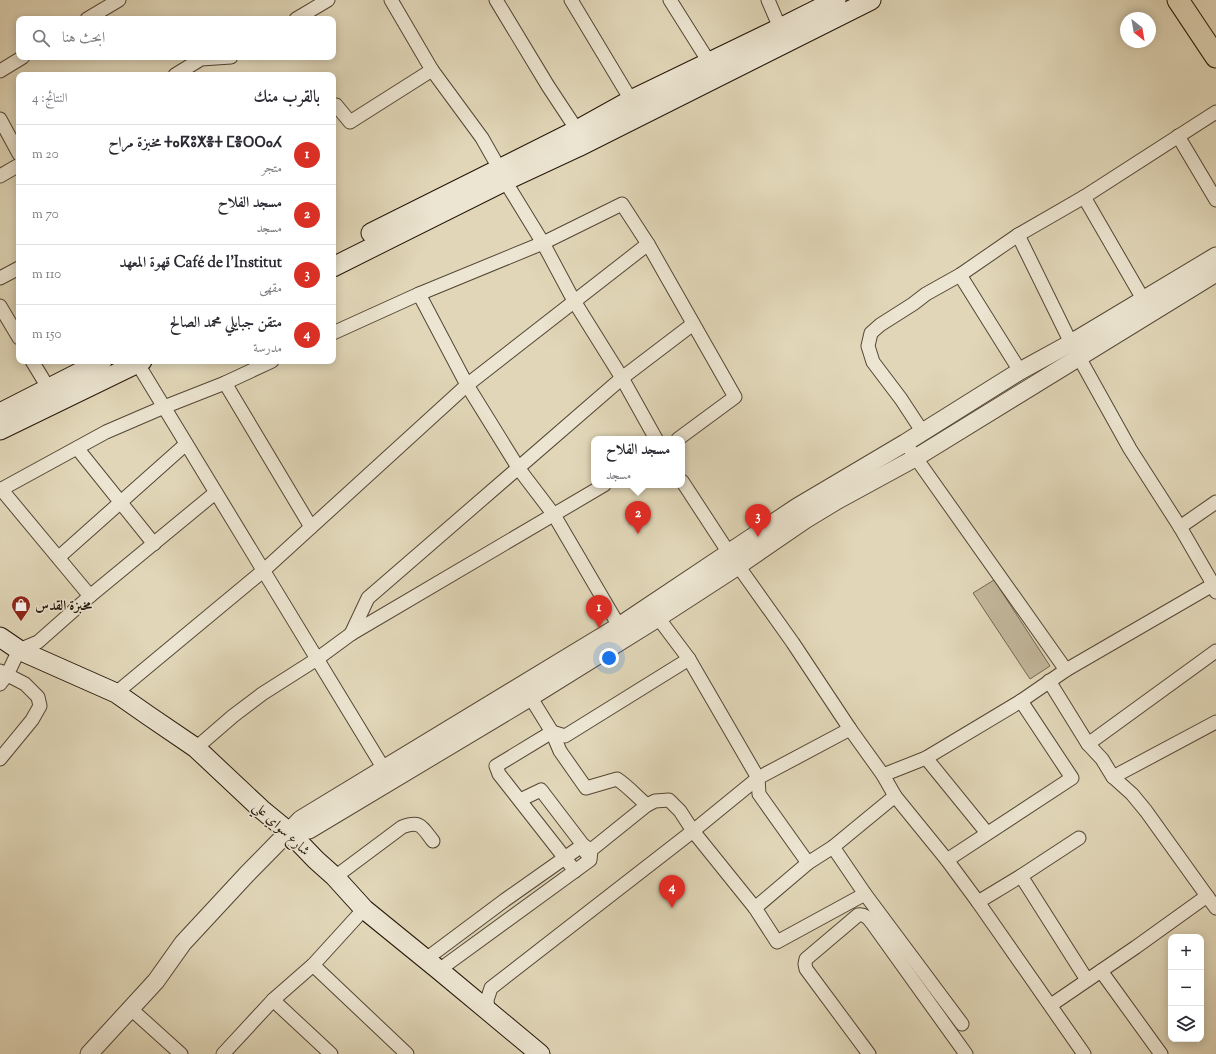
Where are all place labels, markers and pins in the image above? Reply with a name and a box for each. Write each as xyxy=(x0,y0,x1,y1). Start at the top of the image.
pin: 2 xyxy=(625,501,651,534)
pin: 3 xyxy=(745,504,771,537)
shop icon: مخبزة القدس xyxy=(10,594,32,622)
pin: 1 xyxy=(586,595,612,628)
place label: مخبزة القدس xyxy=(35,597,92,617)
pin: 4 xyxy=(659,875,685,908)

